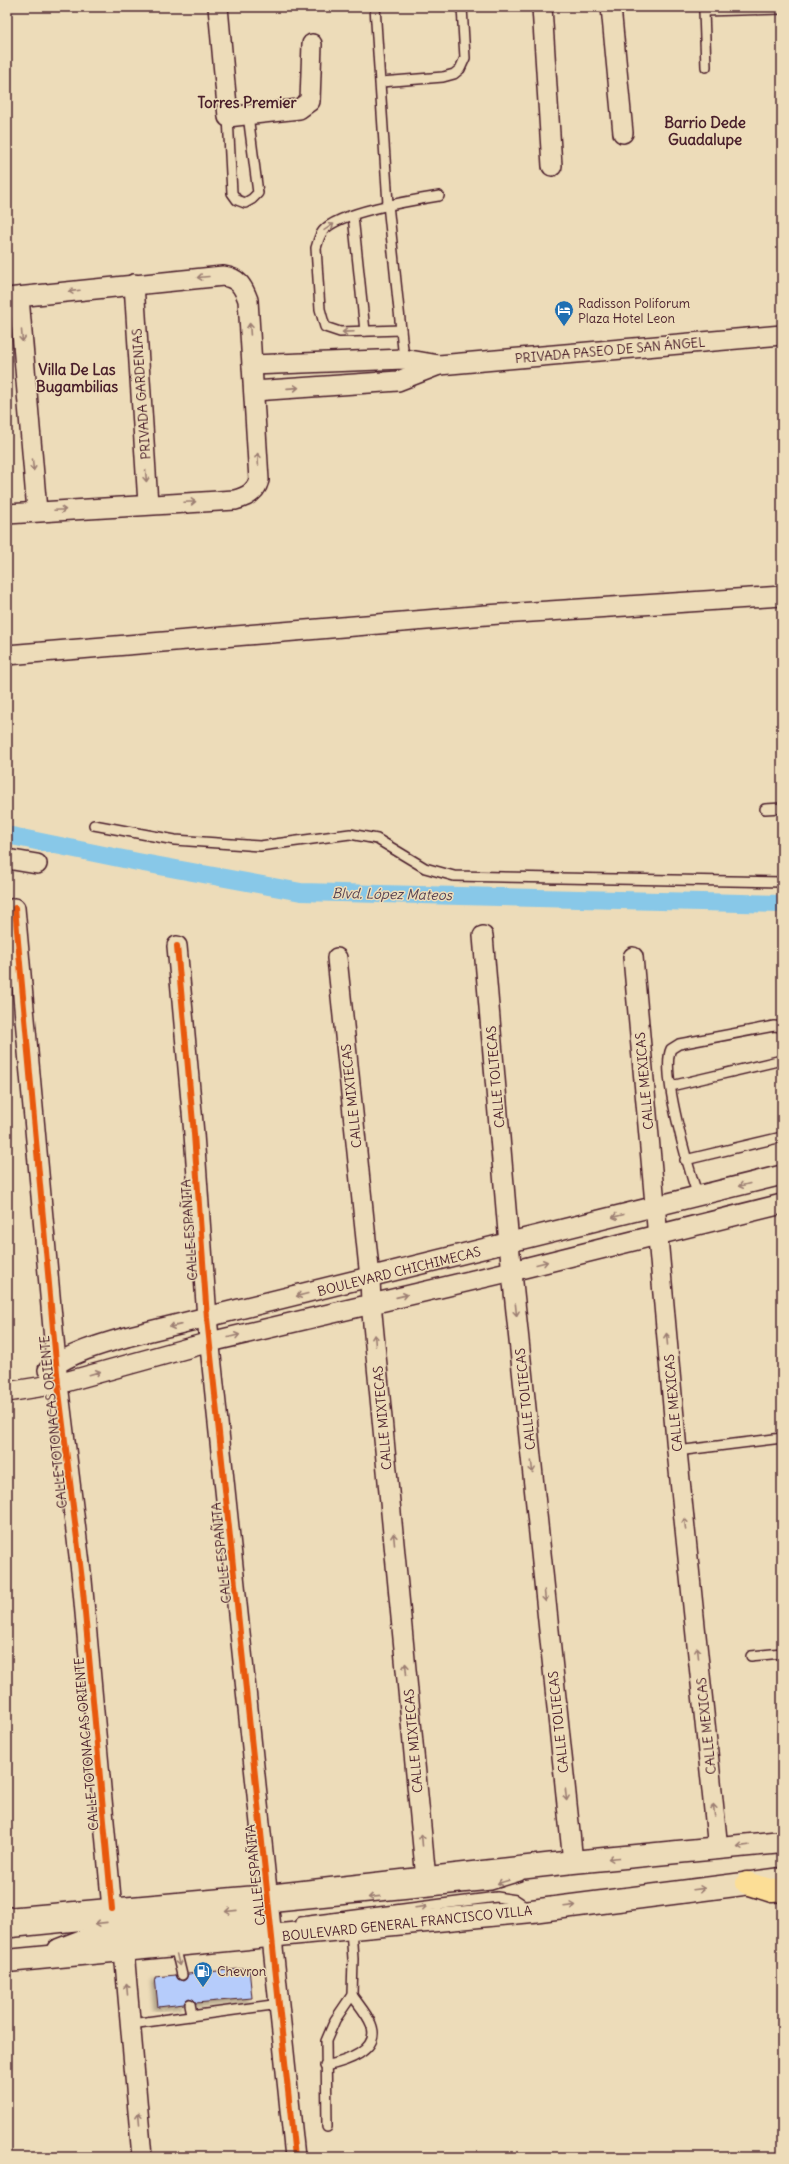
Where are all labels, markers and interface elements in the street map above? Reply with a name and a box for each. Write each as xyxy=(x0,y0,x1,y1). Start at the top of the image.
district label: Torres Premier xyxy=(197,93,297,112)
district label: Barrio Dede Guadalupe xyxy=(664,113,746,150)
one-way arrow xyxy=(323,223,334,231)
one-way arrow xyxy=(197,274,210,281)
one-way arrow xyxy=(67,287,80,294)
place label: Radisson Poliforum Plaza Hotel Leon xyxy=(578,295,690,327)
hotel icon: Radisson Poliforum Plaza Hotel Leon xyxy=(553,299,575,327)
one-way arrow xyxy=(246,323,253,336)
street label: PRIVADA GARDENIAS xyxy=(128,328,155,460)
one-way arrow xyxy=(342,328,355,336)
one-way arrow xyxy=(19,329,26,342)
street label: PRIVADA PASEO DE SAN ÁNGEL xyxy=(514,333,706,367)
district label: Villa De Las Bugambilias xyxy=(36,360,118,397)
one-way arrow xyxy=(286,385,299,392)
one-way arrow xyxy=(254,453,261,466)
one-way arrow xyxy=(29,458,37,471)
one-way arrow xyxy=(142,469,149,482)
one-way arrow xyxy=(183,498,196,506)
one-way arrow xyxy=(53,506,66,513)
water label: Blvd. López Mateos xyxy=(332,884,454,904)
street label: CALLE TOLTECAS xyxy=(483,1025,508,1129)
street label: CALLE MEXICAS xyxy=(632,1032,657,1130)
street label: CALLE MIXTECAS xyxy=(338,1043,365,1149)
street label: CALLE ESPAÑITA xyxy=(177,1179,202,1281)
one-way arrow xyxy=(738,1181,751,1189)
one-way arrow xyxy=(612,1213,625,1220)
street label: BOULEVARD CHICHIMECAS xyxy=(316,1243,483,1300)
one-way arrow xyxy=(535,1259,548,1267)
one-way arrow xyxy=(395,1291,408,1299)
one-way arrow xyxy=(295,1292,308,1299)
one-way arrow xyxy=(512,1303,519,1316)
one-way arrow xyxy=(169,1322,182,1330)
one-way arrow xyxy=(227,1331,240,1339)
one-way arrow xyxy=(663,1333,670,1346)
street label: CALLE TOTONACAS ORIENTE xyxy=(36,1334,71,1509)
one-way arrow xyxy=(371,1334,378,1347)
street label: CALLE TOLTECAS xyxy=(512,1347,539,1451)
street label: CALLE MEXICAS xyxy=(661,1354,686,1452)
street label: CALLE MIXTECAS xyxy=(369,1365,396,1471)
one-way arrow xyxy=(88,1369,101,1376)
one-way arrow xyxy=(528,1460,536,1473)
street label: CALLE ESPAÑITA xyxy=(208,1502,235,1604)
one-way arrow xyxy=(681,1518,689,1531)
one-way arrow xyxy=(390,1533,397,1546)
one-way arrow xyxy=(541,1589,549,1602)
one-way arrow xyxy=(694,1647,702,1660)
street label: CALLE TOTONACAS ORIENTE xyxy=(70,1656,103,1831)
one-way arrow xyxy=(402,1663,409,1676)
street label: CALLE TOLTECAS xyxy=(545,1670,572,1774)
street label: CALLE MEXICAS xyxy=(693,1676,720,1775)
street label: CALLE MIXTECAS xyxy=(400,1688,427,1794)
one-way arrow xyxy=(562,1788,569,1801)
one-way arrow xyxy=(711,1804,718,1817)
street label: CALLE ESPAÑITA xyxy=(242,1824,269,1926)
one-way arrow xyxy=(418,1834,426,1847)
one-way arrow xyxy=(737,1842,750,1850)
one-way arrow xyxy=(608,1855,621,1862)
one-way arrow xyxy=(497,1879,510,1886)
one-way arrow xyxy=(692,1885,705,1893)
one-way arrow xyxy=(368,1893,381,1900)
street label: BOULEVARD GENERAL FRANCISCO VILLA xyxy=(281,1902,533,1945)
one-way arrow xyxy=(563,1902,576,1910)
one-way arrow xyxy=(414,1903,427,1911)
one-way arrow xyxy=(225,1907,238,1914)
one-way arrow xyxy=(95,1920,108,1927)
one-way arrow xyxy=(175,1953,183,1966)
fuel station icon: Chevron xyxy=(192,1960,214,1988)
place label: Chevron xyxy=(217,1963,267,1980)
one-way arrow xyxy=(124,1983,131,1996)
one-way arrow xyxy=(135,2112,143,2125)

